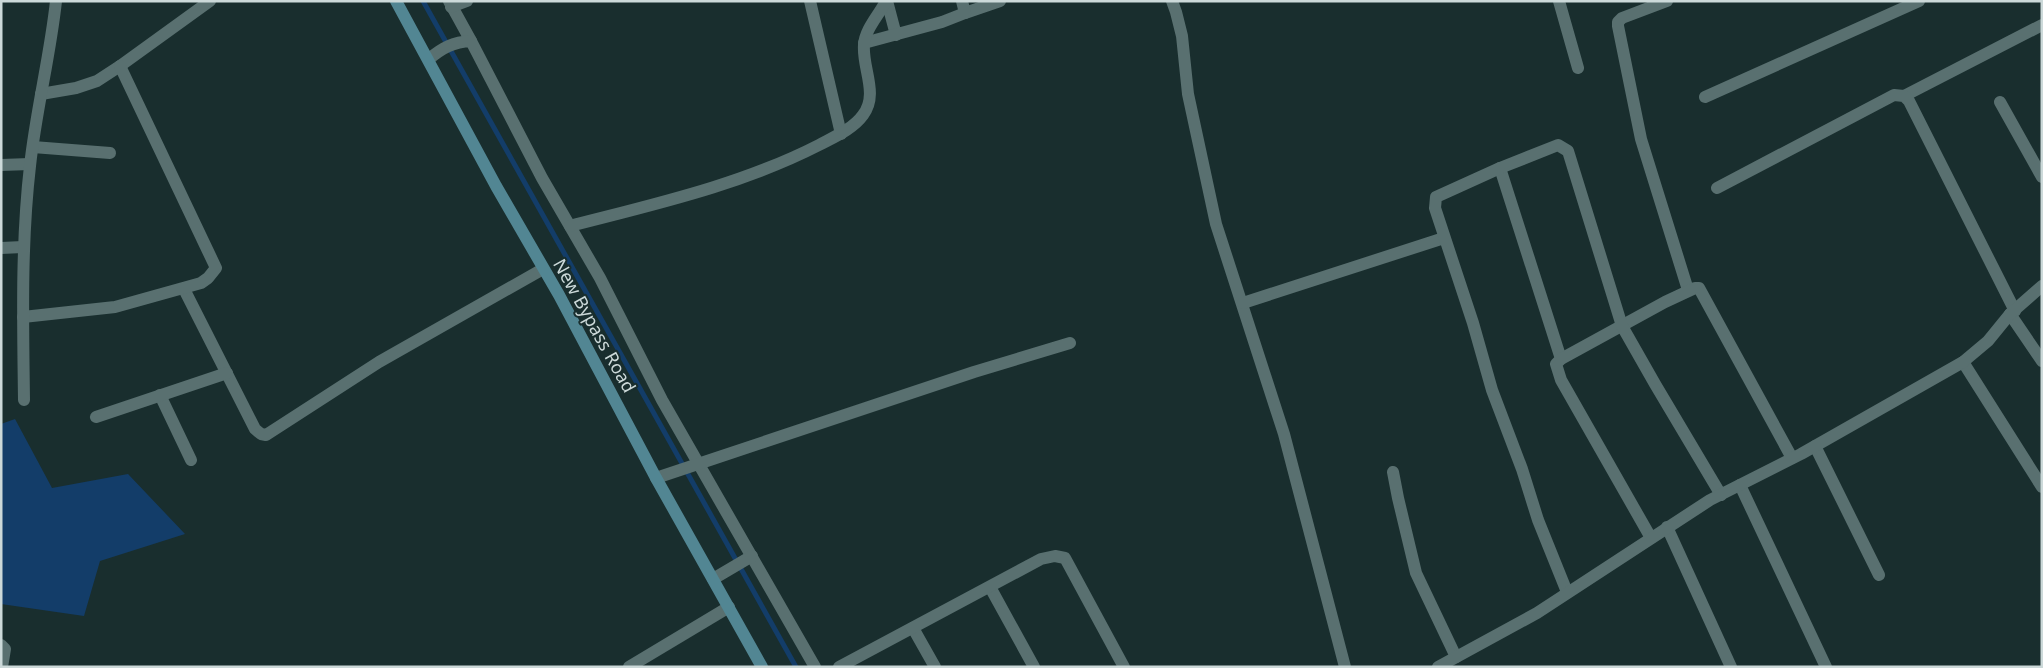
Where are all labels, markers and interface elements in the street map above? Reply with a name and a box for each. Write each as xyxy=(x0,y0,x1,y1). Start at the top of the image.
street label: New Bypass Road xyxy=(548,254,642,397)

